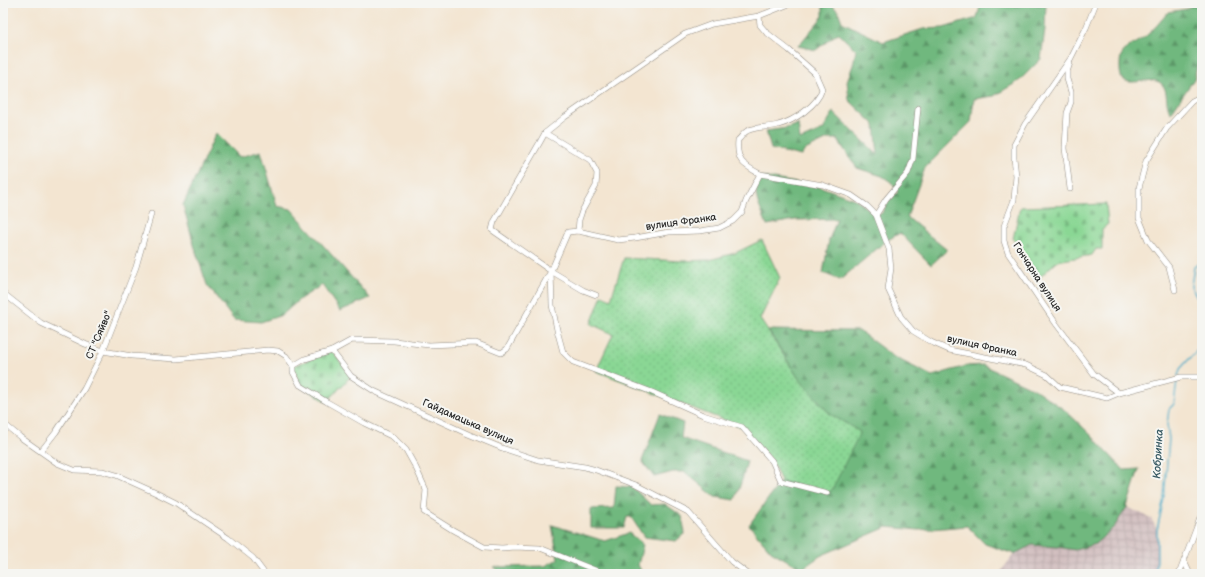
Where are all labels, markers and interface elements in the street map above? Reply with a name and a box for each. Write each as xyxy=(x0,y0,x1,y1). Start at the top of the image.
street label: вулиця Франка xyxy=(645,211,717,233)
street label: Гончарна вулиця xyxy=(1010,240,1064,314)
street label: СТ "Сяйво" xyxy=(83,309,115,361)
street label: вулиця Франка xyxy=(946,333,1018,359)
street label: Гайдамацька вулиця xyxy=(420,396,516,448)
water label: Кобринка xyxy=(1150,428,1166,479)

